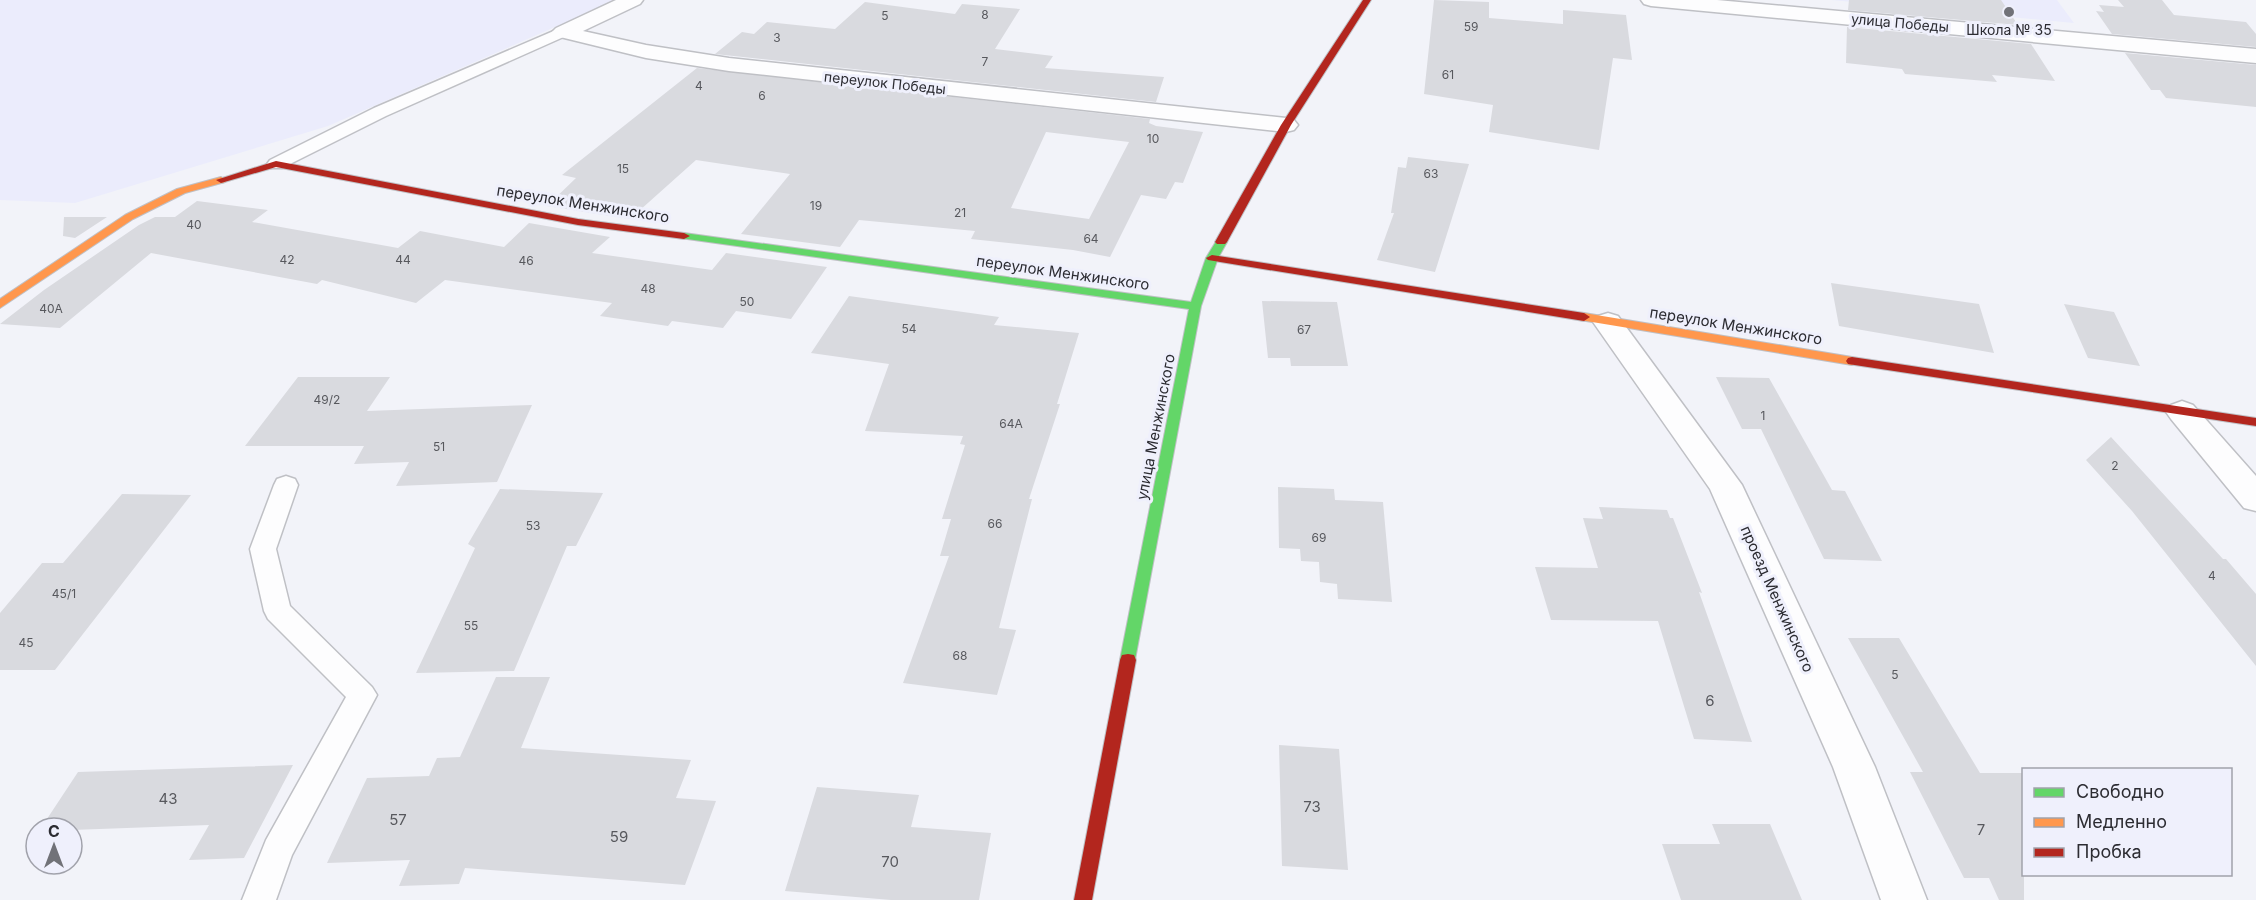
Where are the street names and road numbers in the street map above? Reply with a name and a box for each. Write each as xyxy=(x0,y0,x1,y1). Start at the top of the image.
street label: улица Победы xyxy=(1850,10,1950,35)
street label: переулок Победы xyxy=(823,68,947,97)
street label: переулок Менжинского xyxy=(495,180,671,227)
street label: переулок Менжинского xyxy=(975,251,1151,294)
street label: переулок Менжинского xyxy=(1648,302,1824,349)
street label: улица Менжинского xyxy=(1132,352,1179,502)
street label: проезд Менжинского xyxy=(1737,523,1818,675)

